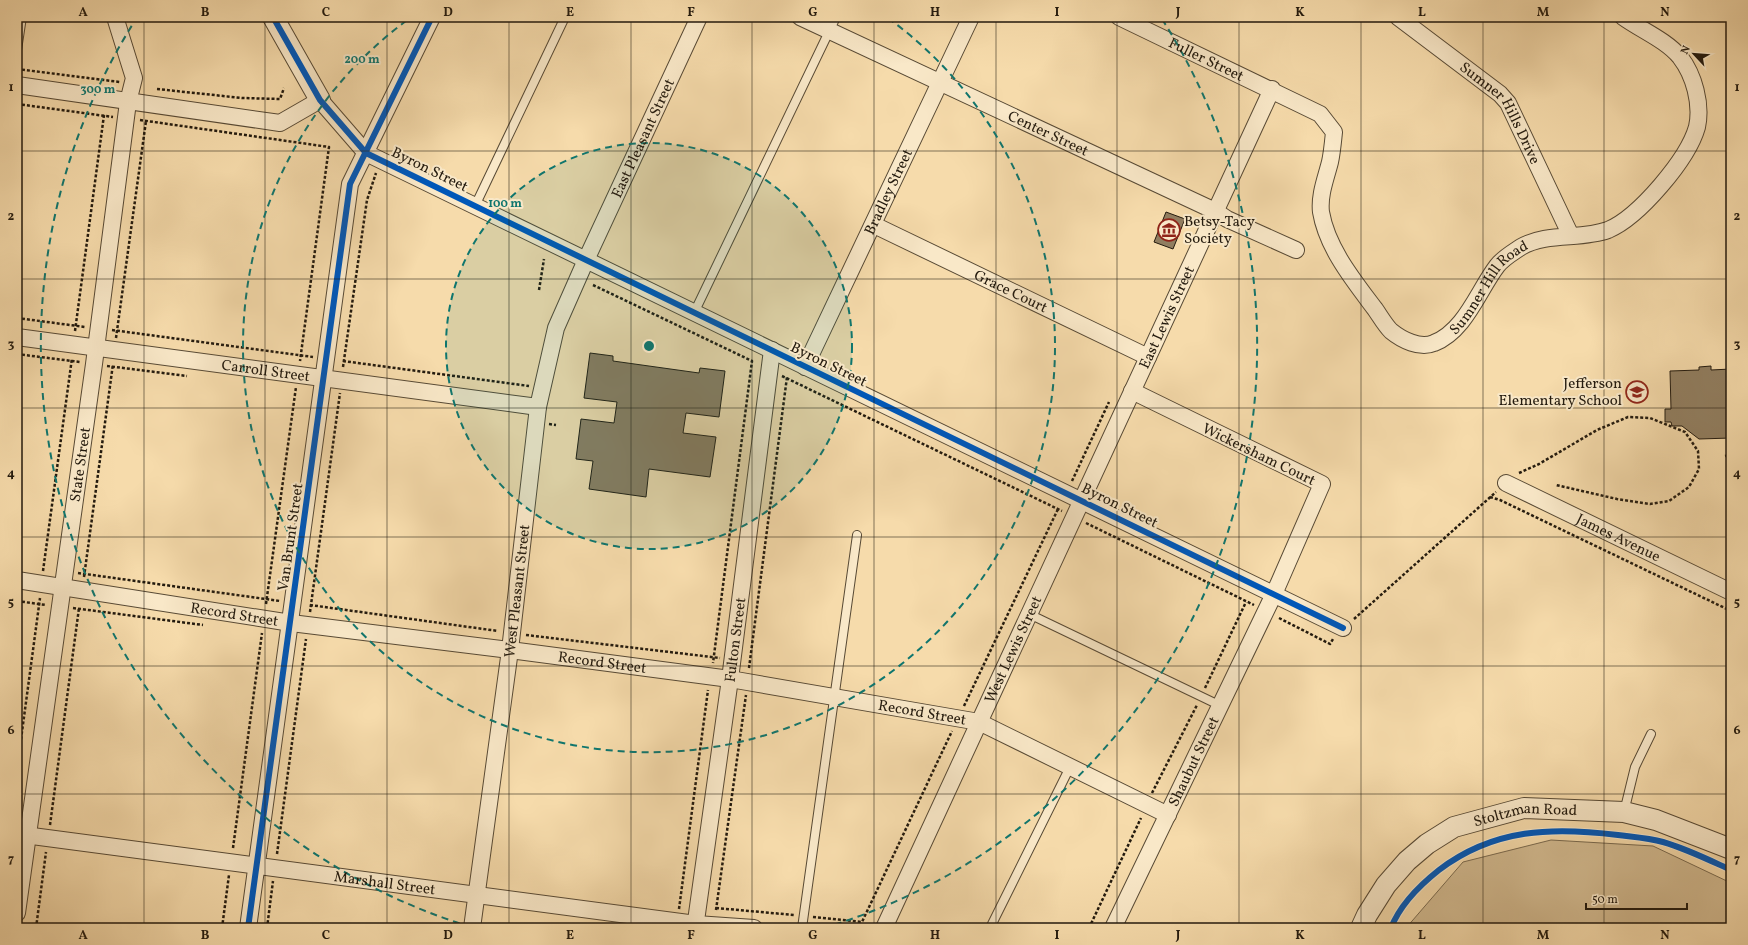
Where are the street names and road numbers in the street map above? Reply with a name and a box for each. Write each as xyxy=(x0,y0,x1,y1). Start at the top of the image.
street label: Fuller Street xyxy=(1165,33,1247,88)
street label: Sumner Hills Drive xyxy=(1454,58,1545,168)
street label: East Pleasant Street xyxy=(607,76,681,202)
street label: Center Street xyxy=(1004,106,1091,162)
street label: Byron Street xyxy=(387,143,471,198)
street label: Bradley Street xyxy=(860,146,919,239)
street label: Sumner Hill Road xyxy=(1445,236,1532,340)
street label: East Lewis Street xyxy=(1135,263,1201,373)
street label: Grace Court xyxy=(970,266,1051,319)
street label: Byron Street xyxy=(786,338,870,393)
street label: Carroll Street xyxy=(220,356,311,388)
street label: Wickersham Court xyxy=(1198,419,1319,492)
street label: State Street xyxy=(66,426,97,503)
street label: Byron Street xyxy=(1077,479,1161,534)
street label: Van Brunt Street xyxy=(274,482,309,593)
street label: James Avenue xyxy=(1572,509,1664,568)
street label: West Pleasant Street xyxy=(500,523,536,659)
street label: West Lewis Street xyxy=(980,593,1048,707)
street label: Fulton Street xyxy=(721,596,752,684)
street label: Record Street xyxy=(189,598,280,633)
street label: Record Street xyxy=(557,647,647,680)
street label: Record Street xyxy=(876,696,968,732)
street label: Shaubut Street xyxy=(1164,714,1225,810)
street label: Stoltzman Road xyxy=(1471,799,1578,833)
street label: Marshall Street xyxy=(333,867,437,901)

